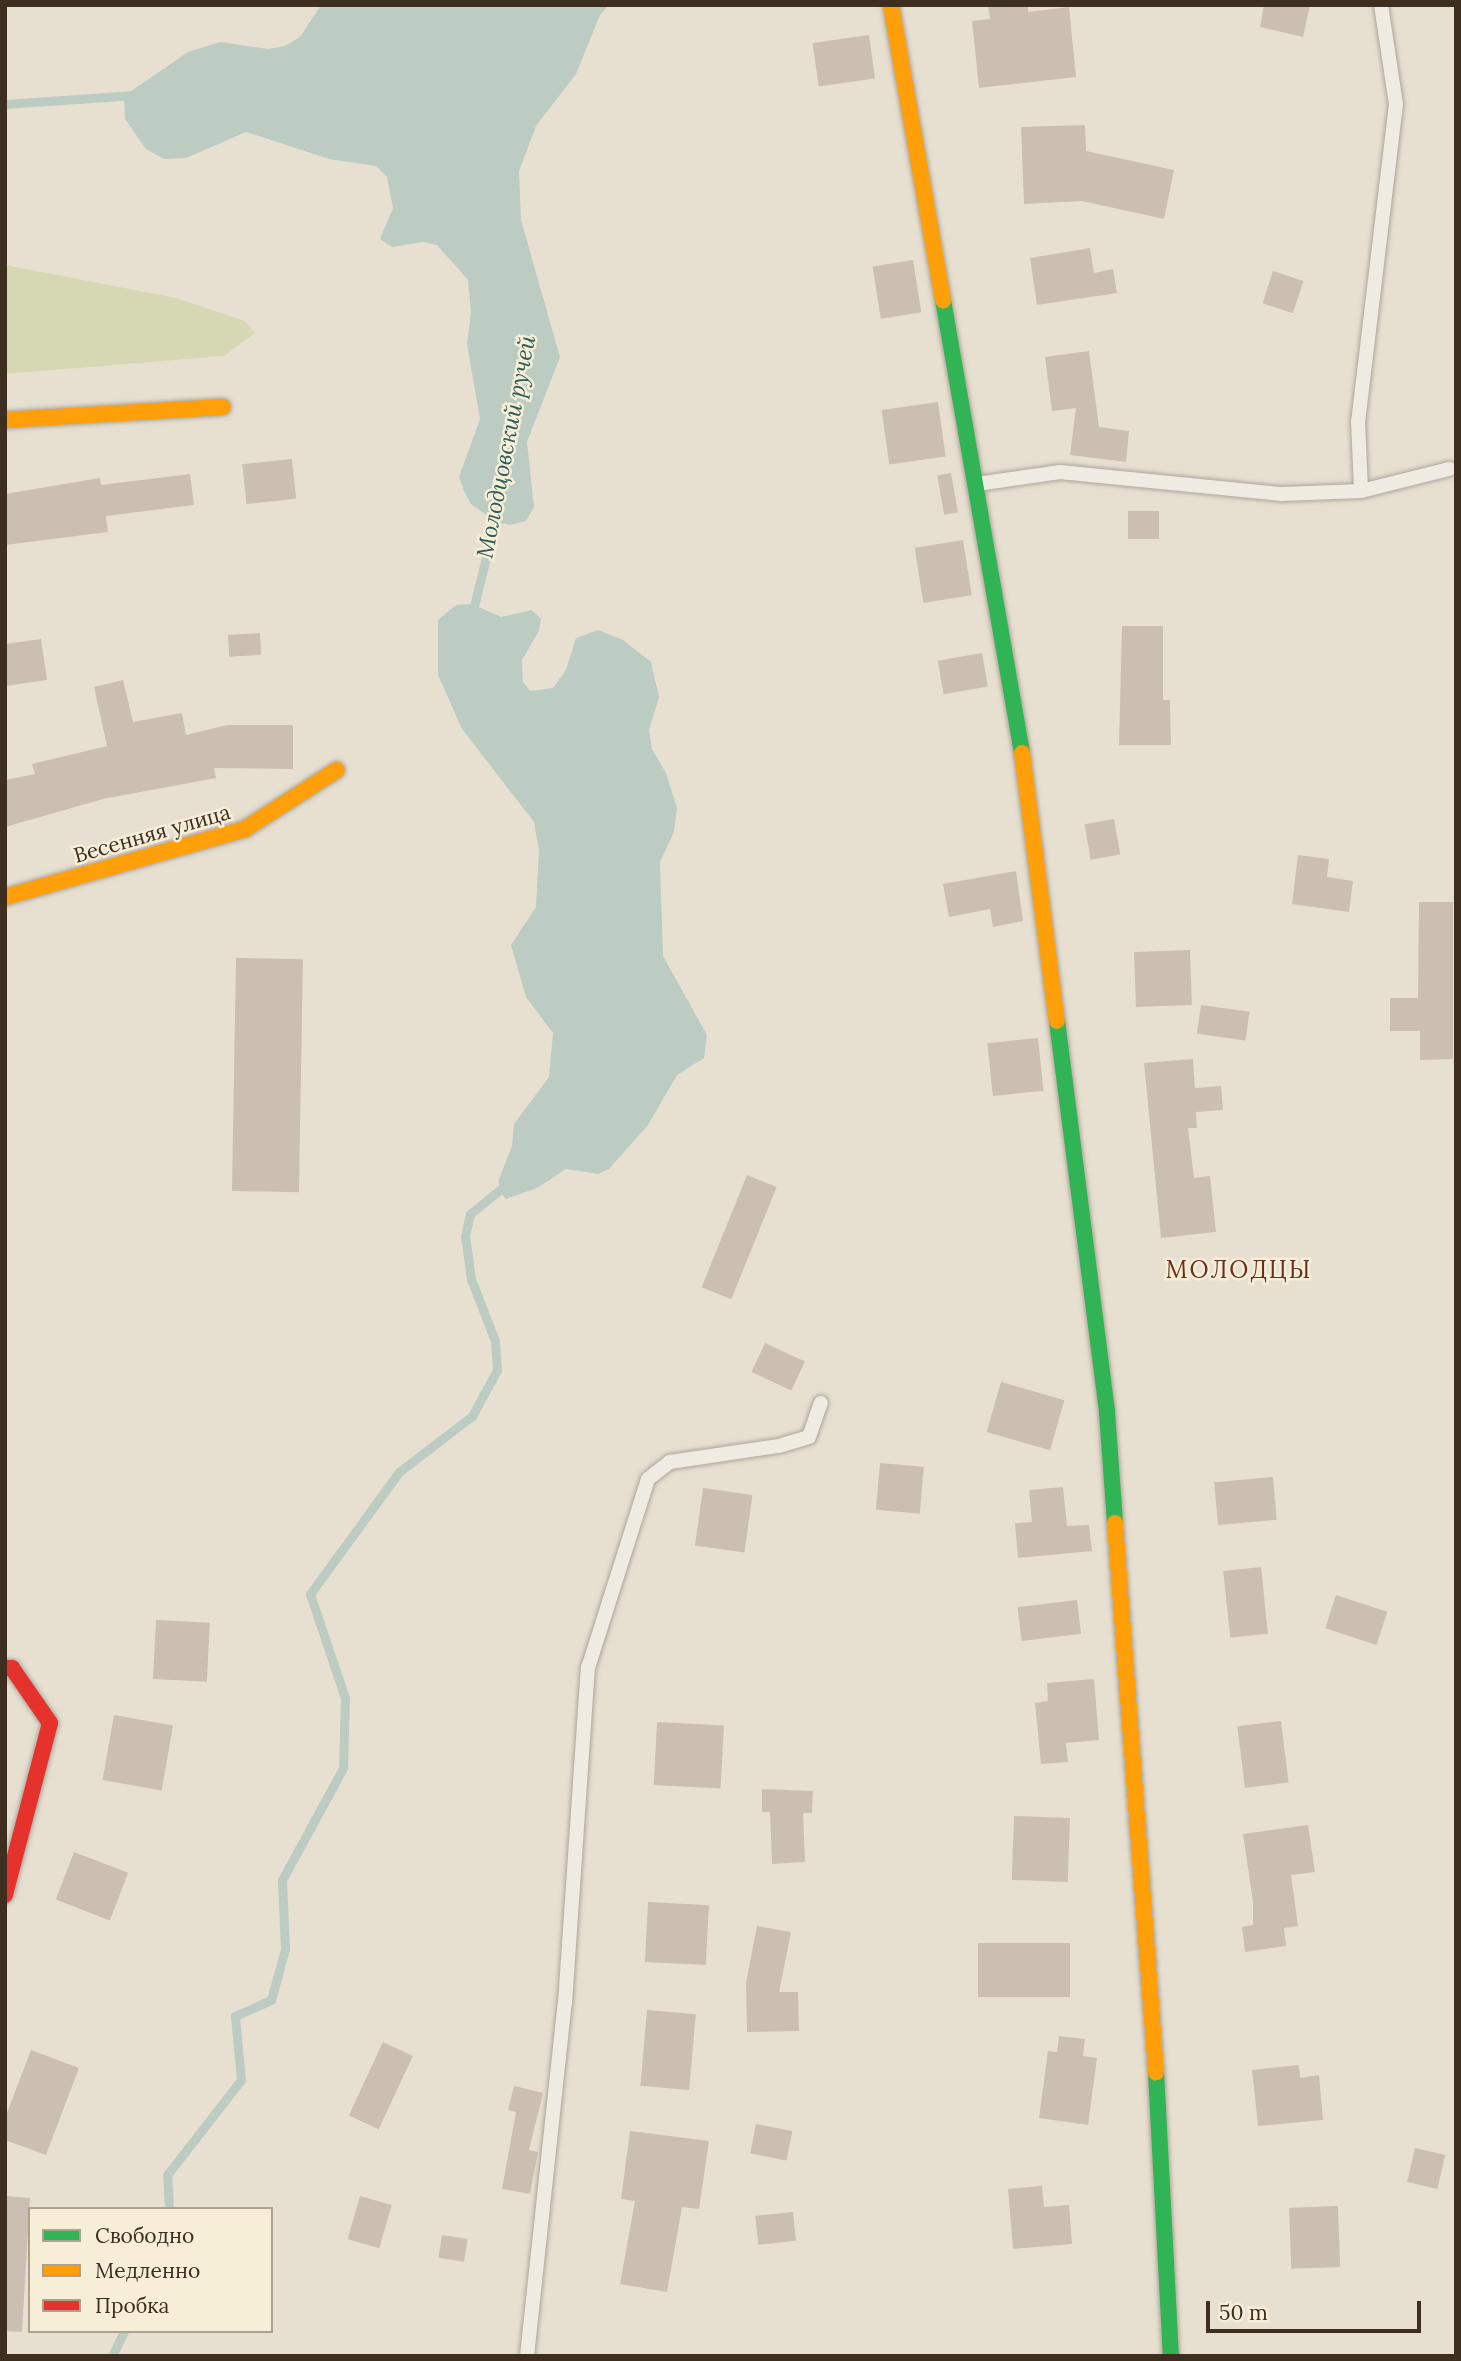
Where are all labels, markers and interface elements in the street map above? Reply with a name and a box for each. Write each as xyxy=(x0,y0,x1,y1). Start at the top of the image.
water label: Молодцовский ручей xyxy=(471,333,541,561)
street label: Весенняя улица xyxy=(71,800,233,868)
district label: МОЛОДЦЫ xyxy=(1166,1256,1312,1284)
legend xyxy=(28,2207,273,2333)
text: Свободно xyxy=(95,2222,194,2249)
text: Медленно xyxy=(95,2257,200,2284)
scale bar xyxy=(1209,2288,1424,2332)
text: Пробка xyxy=(95,2292,169,2319)
text: 50 m xyxy=(1219,2299,1268,2326)

